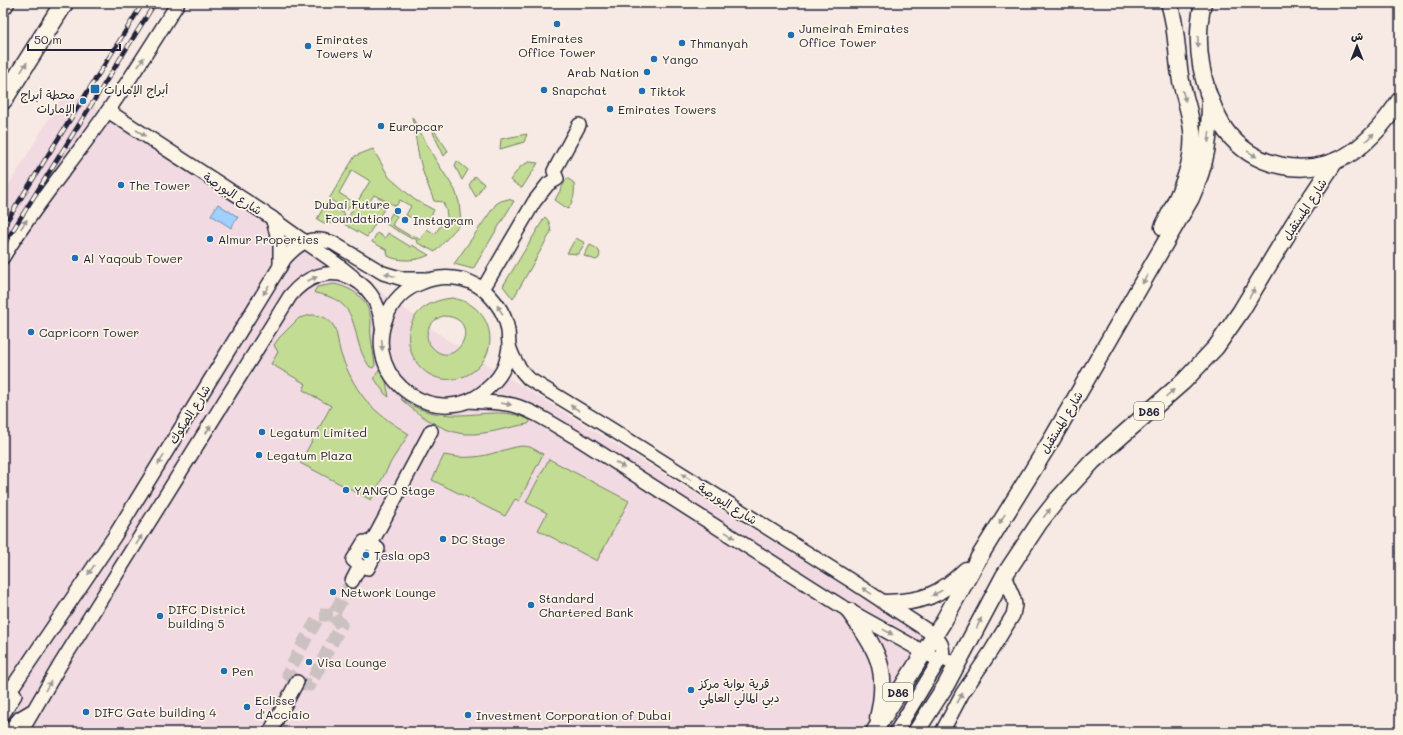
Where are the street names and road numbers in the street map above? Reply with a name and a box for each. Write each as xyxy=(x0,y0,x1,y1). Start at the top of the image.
street label: شارع البورصة xyxy=(200,168,265,220)
street label: شارع المستقبل xyxy=(1278,175,1332,244)
street label: شارع الصكوك xyxy=(165,381,215,448)
street label: شارع المستقبل xyxy=(1036,388,1088,457)
road number: D86 xyxy=(1134,402,1164,420)
street label: شارع البورصة xyxy=(694,479,760,529)
road number: D86 xyxy=(883,683,913,701)

